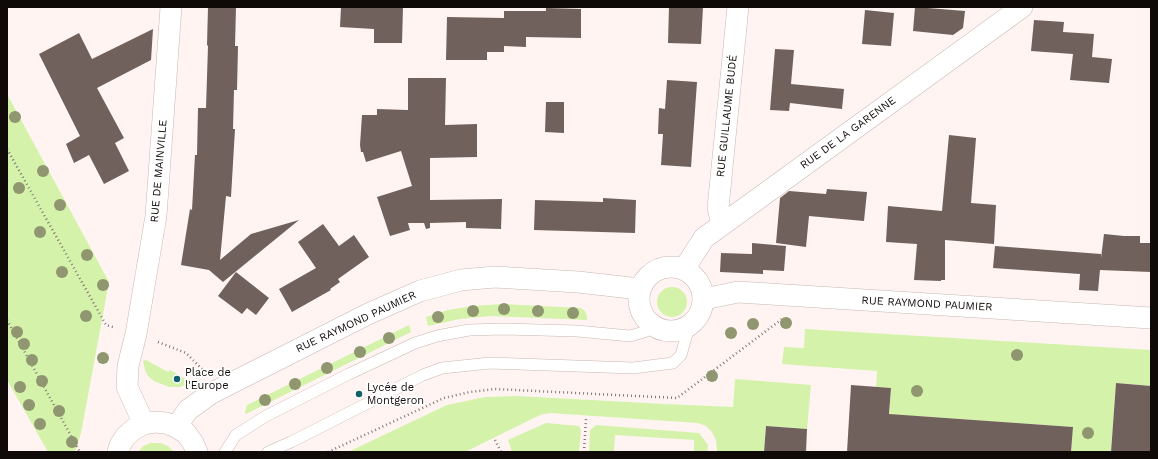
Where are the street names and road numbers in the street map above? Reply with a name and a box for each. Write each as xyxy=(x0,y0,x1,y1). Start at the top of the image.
street label: RUE GUILLAUME BUDÉ xyxy=(714,54,740,178)
street label: RUE DE LA GARENNE xyxy=(798,94,898,172)
street label: RUE DE MAINVILLE xyxy=(148,119,170,223)
street label: RUE RAYMOND PAUMIER xyxy=(294,288,418,356)
street label: RUE RAYMOND PAUMIER xyxy=(861,294,993,314)

